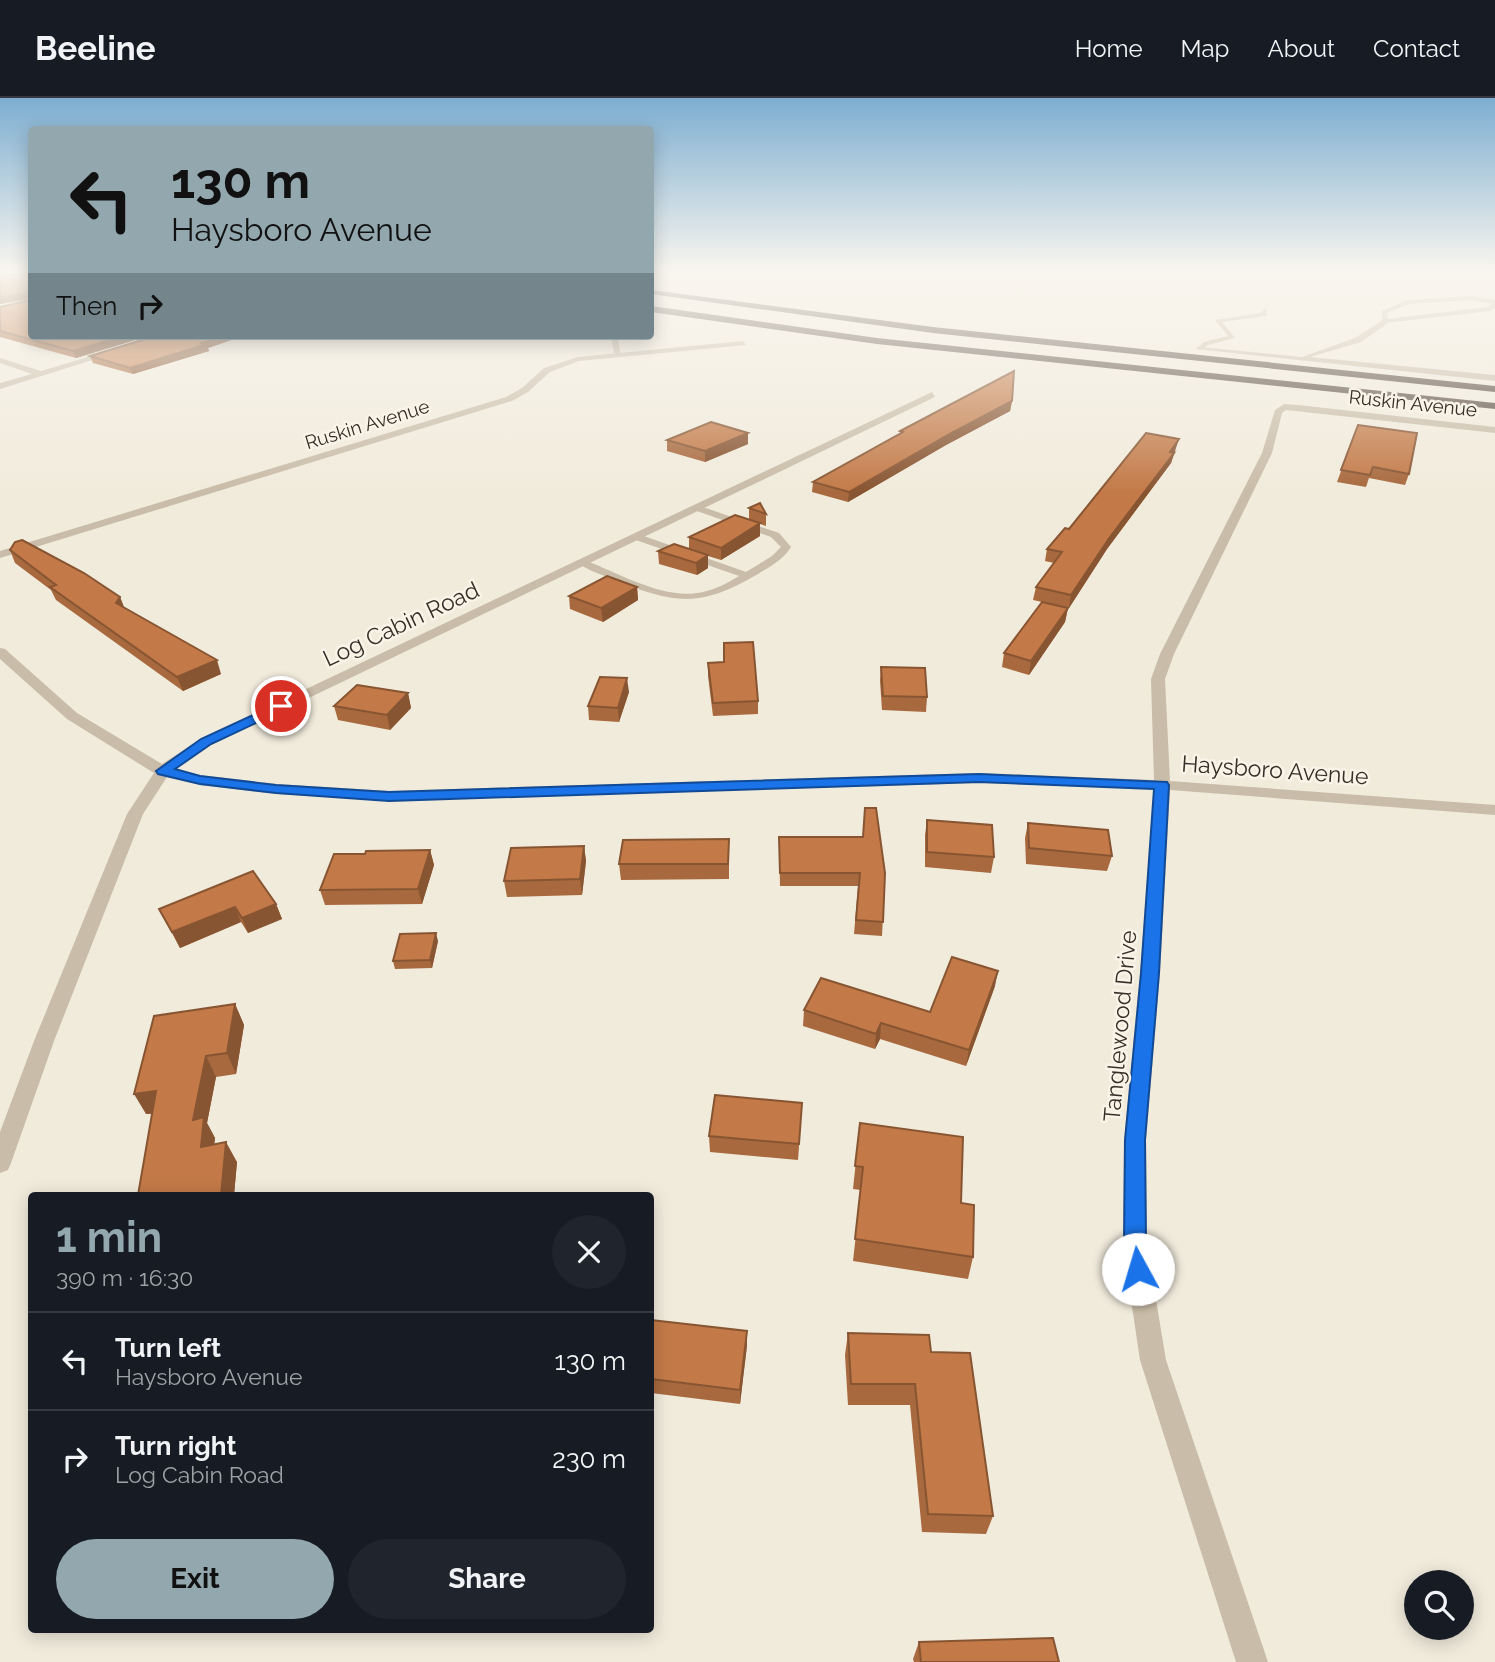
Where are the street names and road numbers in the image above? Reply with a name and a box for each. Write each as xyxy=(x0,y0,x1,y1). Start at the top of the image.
street label: Ruskin Avenue xyxy=(1348,385,1478,421)
street label: Ruskin Avenue xyxy=(302,395,432,453)
street label: Log Cabin Road xyxy=(319,576,483,671)
street label: Haysboro Avenue xyxy=(1181,749,1369,790)
street label: Tanglewood Drive xyxy=(1098,929,1141,1123)

